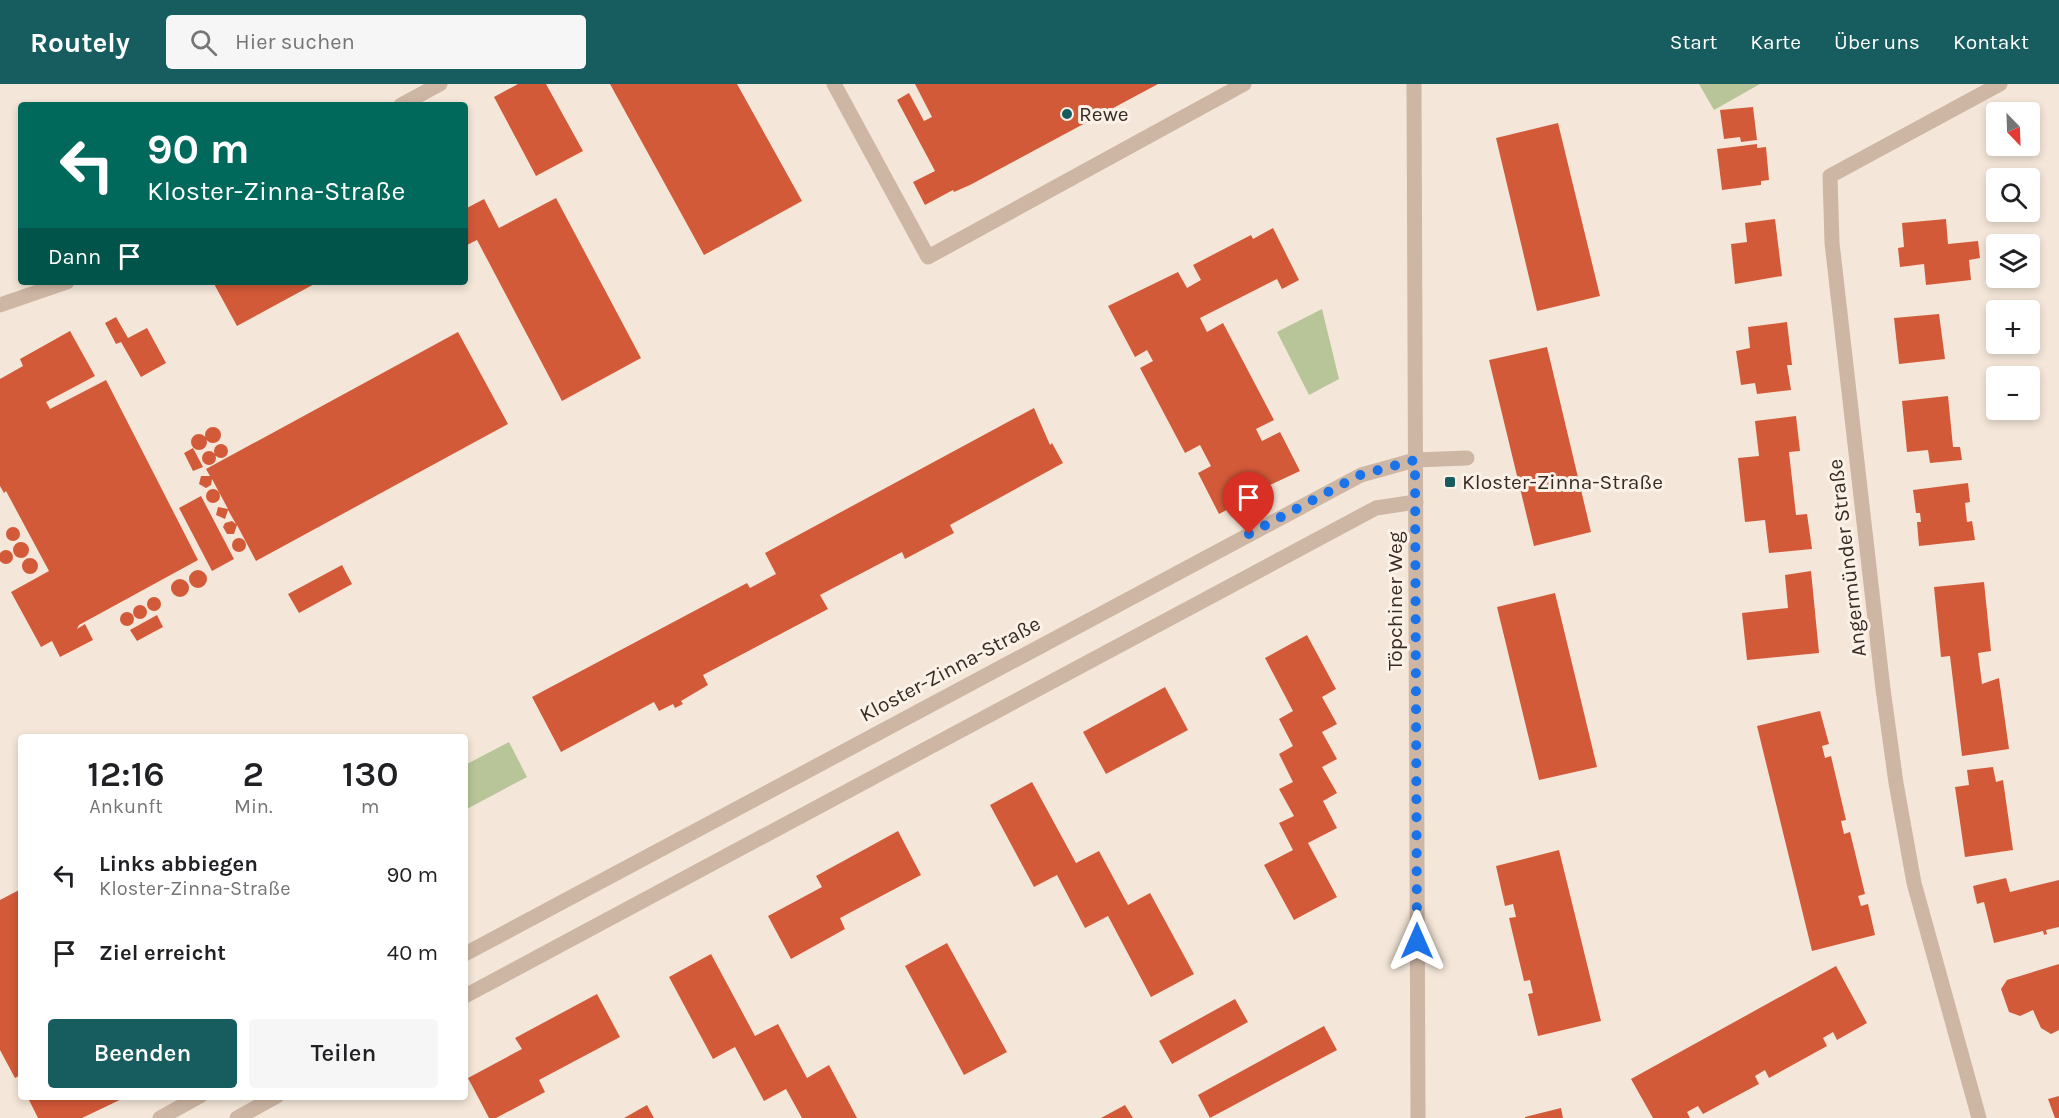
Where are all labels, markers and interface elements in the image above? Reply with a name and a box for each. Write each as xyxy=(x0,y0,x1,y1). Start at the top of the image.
search box xyxy=(166,15,586,69)
text: Routely xyxy=(30,26,130,59)
icon: search xyxy=(187,26,220,59)
text: Hier suchen xyxy=(235,29,355,55)
text: Start xyxy=(1670,30,1717,54)
text: Karte xyxy=(1750,30,1801,54)
text: Über uns xyxy=(1834,30,1920,54)
text: Kontakt xyxy=(1953,30,2029,54)
place label: Rewe xyxy=(1079,102,1129,126)
north arrow xyxy=(1986,102,2040,156)
map controls xyxy=(1986,102,2040,420)
marker: Rewe xyxy=(1060,107,1074,121)
text: 90 m xyxy=(147,124,250,174)
icon: left xyxy=(48,126,126,204)
button: search xyxy=(1986,168,2040,222)
text: Kloster-Zinna-Straße xyxy=(147,175,405,207)
button: layers xyxy=(1986,234,2040,288)
icon: arrive xyxy=(113,240,146,273)
text: Dann xyxy=(48,244,101,270)
button: + xyxy=(1986,300,2040,354)
button: − xyxy=(1986,366,2040,420)
street label: Angermünder Straße xyxy=(1823,458,1871,658)
place label: Kloster-Zinna-Straße xyxy=(1462,470,1663,494)
pin xyxy=(1223,472,1274,534)
marker: Kloster-Zinna-Straße xyxy=(1443,475,1457,489)
icon: arrive xyxy=(1232,481,1265,514)
street label: Töpchiner Weg xyxy=(1383,531,1407,671)
street label: Kloster-Zinna-Straße xyxy=(856,611,1044,727)
text: 12:16 xyxy=(87,753,165,795)
text: 2 xyxy=(242,753,264,795)
text: 130 xyxy=(342,753,399,795)
text: Ankunft xyxy=(89,795,163,818)
text: Min. xyxy=(234,795,272,818)
text: m xyxy=(361,795,380,818)
text: Links abbiegen xyxy=(99,851,258,877)
icon: left xyxy=(48,859,81,892)
text: 90 m xyxy=(386,862,438,888)
text: Kloster-Zinna-Straße xyxy=(99,877,290,900)
position arrow xyxy=(1385,909,1449,973)
icon: arrive xyxy=(48,937,81,970)
text: Ziel erreicht xyxy=(99,940,226,966)
text: 40 m xyxy=(387,940,438,966)
button: Beenden xyxy=(48,1019,237,1088)
button: Teilen xyxy=(249,1019,438,1088)

